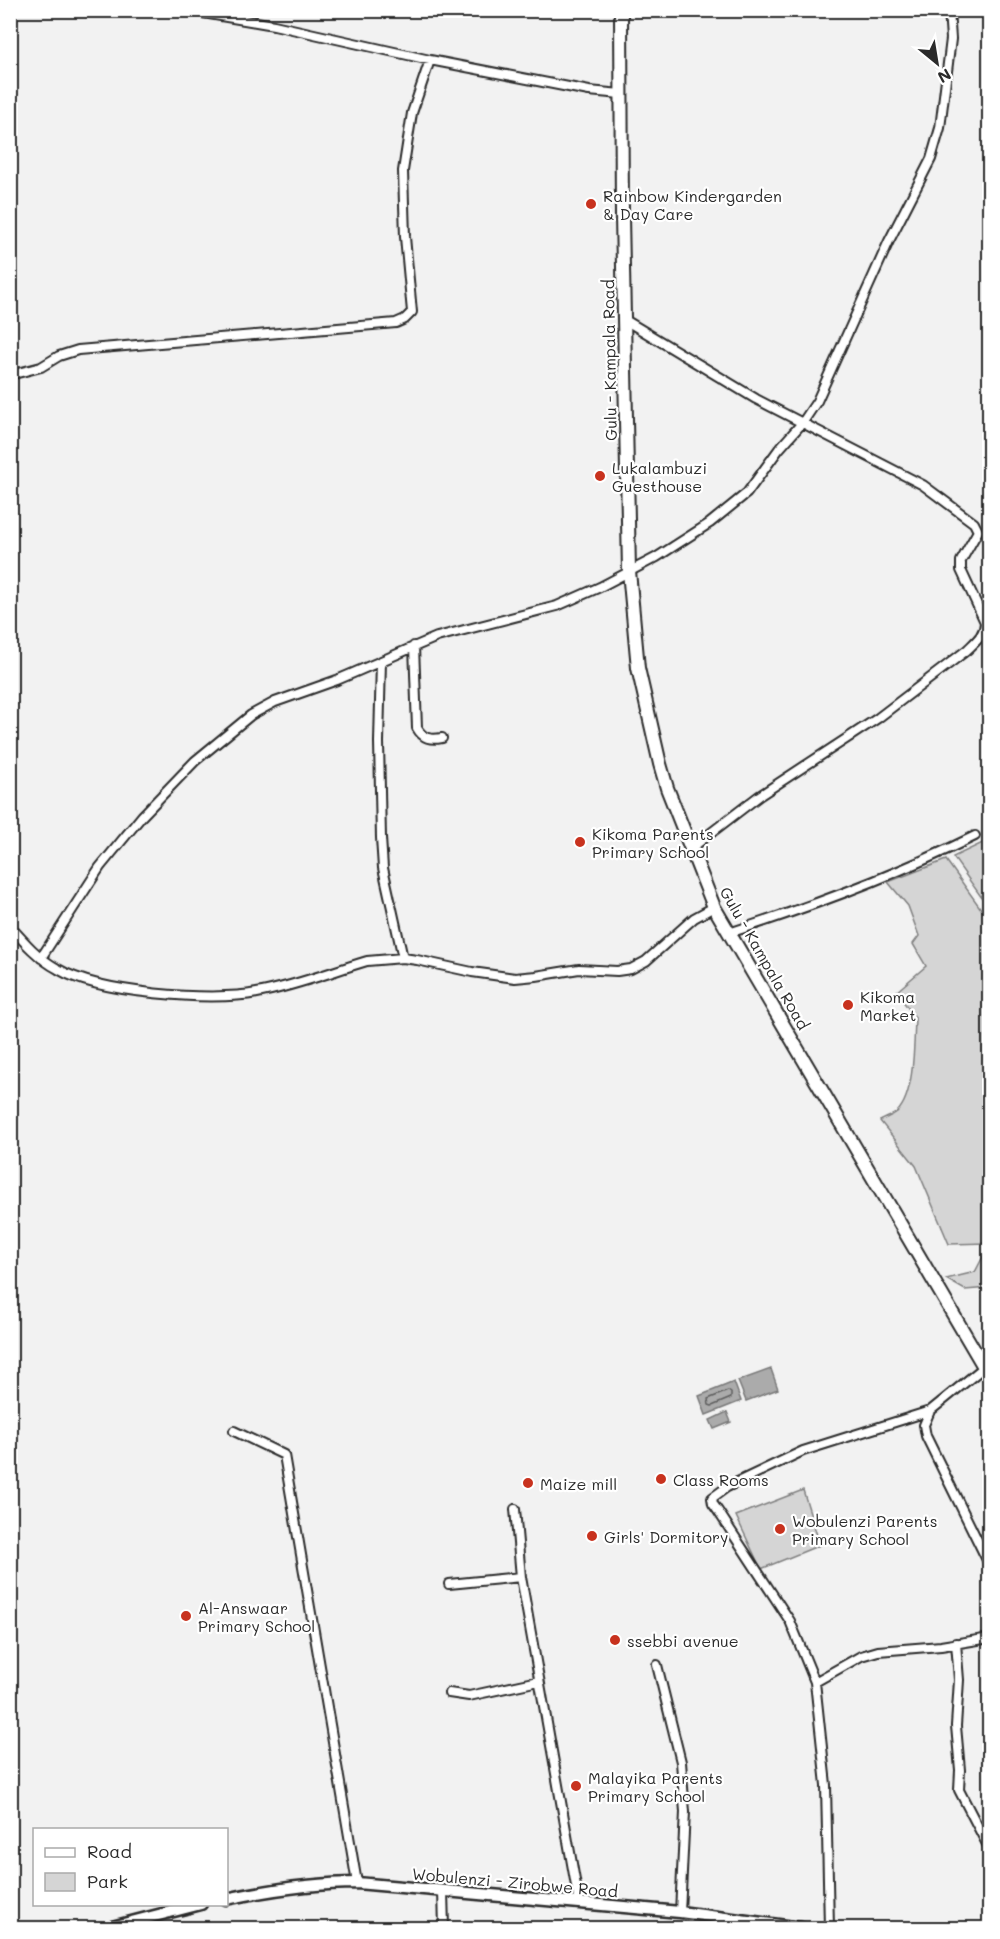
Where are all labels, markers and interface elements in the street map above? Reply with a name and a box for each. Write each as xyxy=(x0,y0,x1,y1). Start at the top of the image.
north arrow xyxy=(907,33,967,93)
text: N xyxy=(934,64,955,89)
place label: Rainbow Kindergarden & Day Care xyxy=(603,185,782,224)
marker: Rainbow Kindergarden & Day Care xyxy=(584,197,598,211)
street label: Gulu - Kampala Road xyxy=(597,279,621,441)
place label: Lukalambuzi Guesthouse xyxy=(612,457,707,496)
marker: Lukalambuzi Guesthouse xyxy=(593,469,607,483)
place label: Kikoma Parents Primary School xyxy=(592,823,714,862)
marker: Kikoma Parents Primary School xyxy=(573,835,587,849)
street label: Gulu - Kampala Road xyxy=(716,883,814,1033)
place label: Kikoma Market xyxy=(860,986,916,1025)
marker: Kikoma Market xyxy=(841,998,855,1012)
place label: Class Rooms xyxy=(673,1469,769,1490)
marker: Class Rooms xyxy=(654,1472,668,1486)
place label: Maize mill xyxy=(540,1473,617,1494)
marker: Maize mill xyxy=(521,1476,535,1490)
place label: Wobulenzi Parents Primary School xyxy=(792,1510,938,1549)
marker: Wobulenzi Parents Primary School xyxy=(773,1522,787,1536)
place label: Girls' Dormitory xyxy=(604,1526,728,1547)
marker: Girls' Dormitory xyxy=(585,1529,599,1543)
place label: Al-Answaar Primary School xyxy=(198,1597,315,1636)
marker: Al-Answaar Primary School xyxy=(179,1609,193,1623)
place label: ssebbi avenue xyxy=(627,1630,739,1651)
marker: ssebbi avenue xyxy=(608,1633,622,1647)
place label: Malayika Parents Primary School xyxy=(588,1767,723,1806)
marker: Malayika Parents Primary School xyxy=(569,1779,583,1793)
legend xyxy=(33,1828,228,1906)
text: Road xyxy=(87,1839,132,1863)
street label: Wobulenzi - Zirobwe Road xyxy=(411,1863,619,1901)
text: Park xyxy=(87,1869,128,1893)

